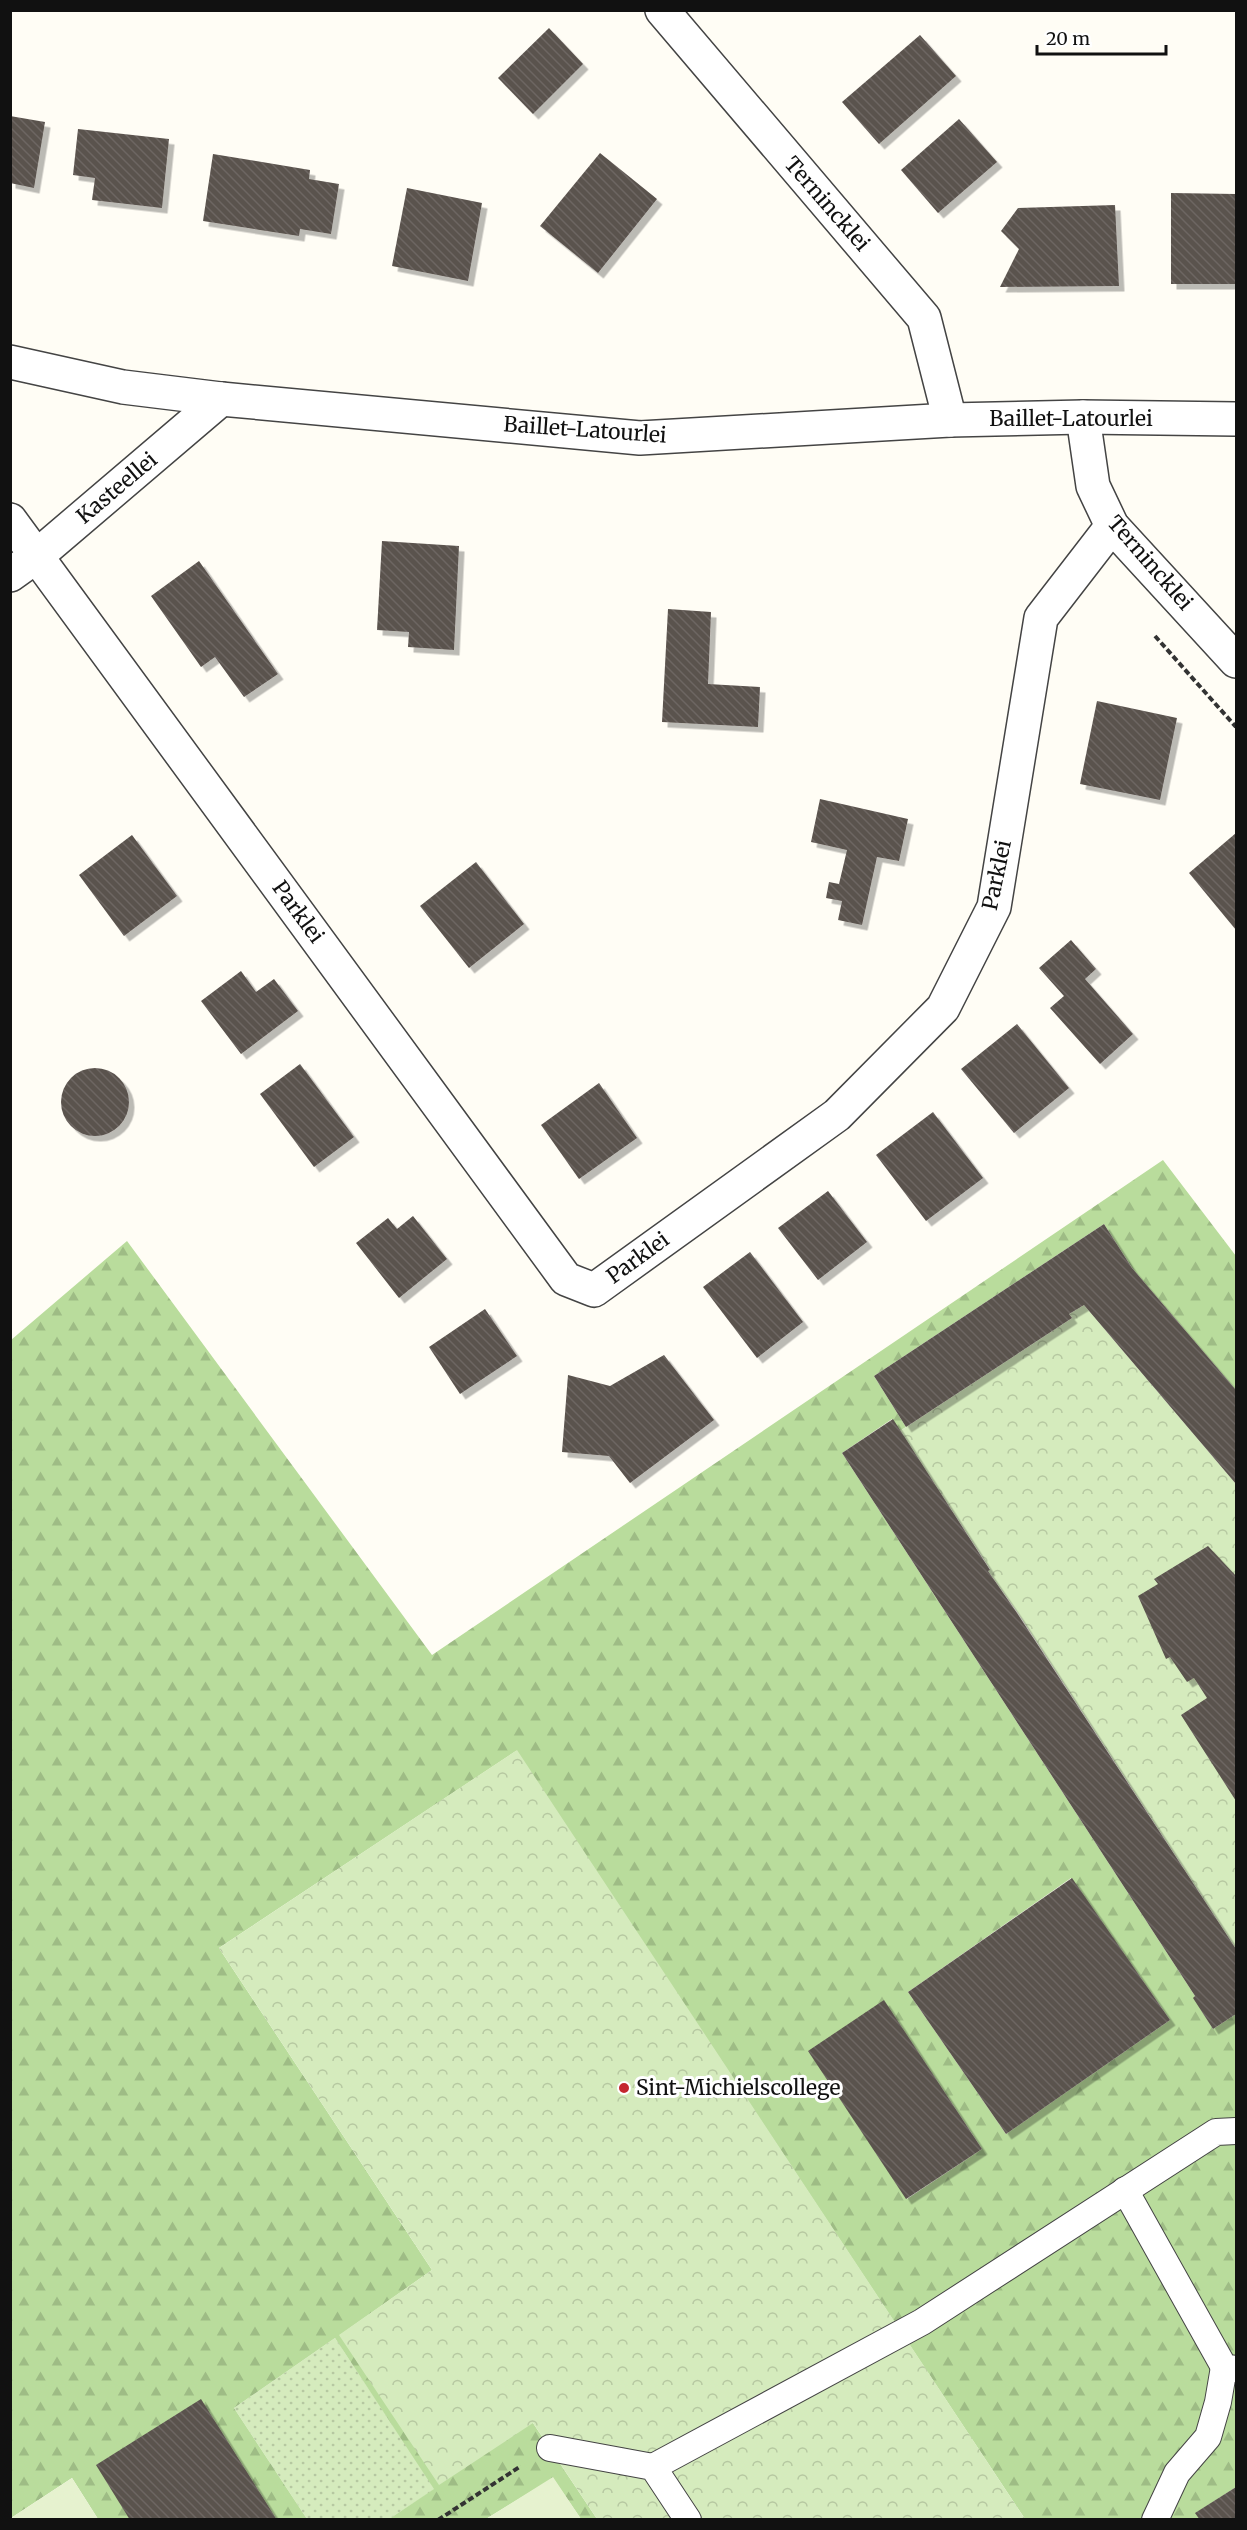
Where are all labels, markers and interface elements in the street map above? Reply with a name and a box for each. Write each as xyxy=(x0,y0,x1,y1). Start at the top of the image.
scale bar xyxy=(1037,18,1166,56)
text: 20 m xyxy=(1046,27,1090,50)
street label: Ternincklei xyxy=(779,151,876,257)
street label: Baillet-Latourlei xyxy=(989,405,1153,432)
street label: Baillet-Latourlei xyxy=(503,410,668,449)
street label: Kasteellei xyxy=(71,446,163,529)
street label: Ternincklei xyxy=(1102,510,1199,616)
street label: Parklei xyxy=(976,837,1017,912)
street label: Parklei xyxy=(267,875,330,949)
street label: Parklei xyxy=(601,1226,675,1289)
place label: Sint-Michielscollege xyxy=(636,2074,841,2101)
marker: Sint-Michielscollege xyxy=(617,2081,631,2095)

